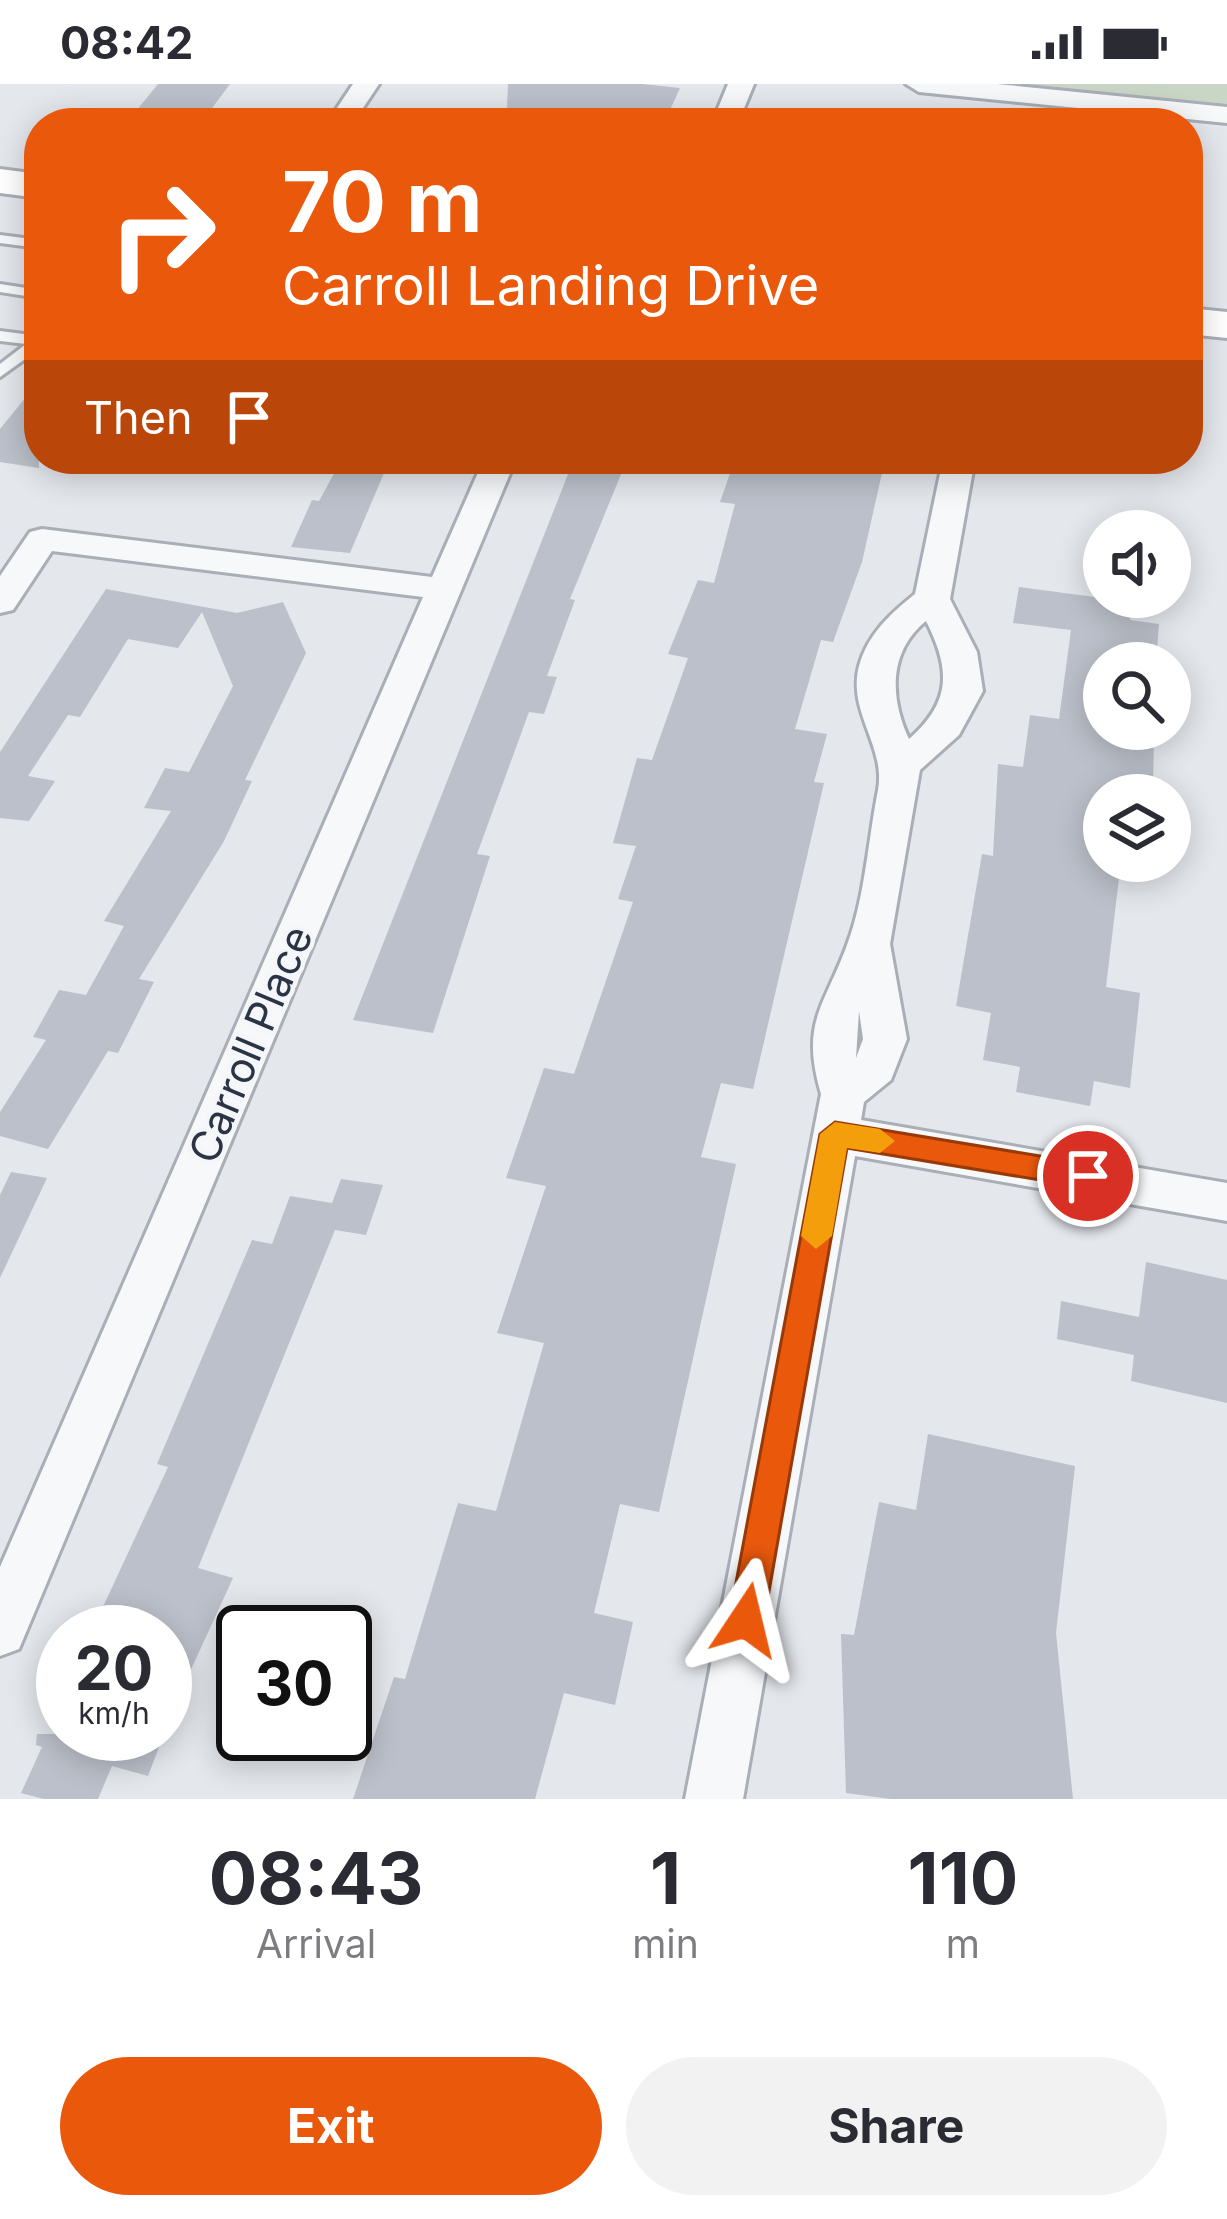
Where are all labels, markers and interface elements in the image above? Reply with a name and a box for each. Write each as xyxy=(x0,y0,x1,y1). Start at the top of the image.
text: 08:42 xyxy=(60,15,193,70)
text: 70 m xyxy=(282,151,483,252)
icon: right xyxy=(84,156,240,312)
text: Carroll Landing Drive xyxy=(282,253,819,318)
icon: arrive xyxy=(216,384,282,450)
text: Then xyxy=(84,390,192,445)
map controls xyxy=(1083,510,1191,882)
button: sound xyxy=(1083,510,1191,618)
button: search xyxy=(1083,642,1191,750)
button: layers xyxy=(1083,774,1191,882)
street label: Carroll Place xyxy=(177,918,323,1170)
pin xyxy=(1037,1125,1139,1227)
icon: arrive xyxy=(1055,1143,1121,1209)
position arrow xyxy=(683,1557,809,1683)
speed limit sign: 30 xyxy=(216,1605,372,1761)
text: 20 xyxy=(75,1632,153,1704)
text: km/h xyxy=(78,1695,150,1731)
text: 08:43 xyxy=(209,1834,423,1921)
text: 1 xyxy=(650,1834,681,1921)
text: 110 xyxy=(908,1834,1018,1921)
text: Arrival xyxy=(256,1920,376,1967)
text: min xyxy=(632,1920,699,1967)
text: m xyxy=(946,1920,980,1967)
button: Exit xyxy=(60,2057,602,2195)
button: Share xyxy=(626,2057,1167,2195)

